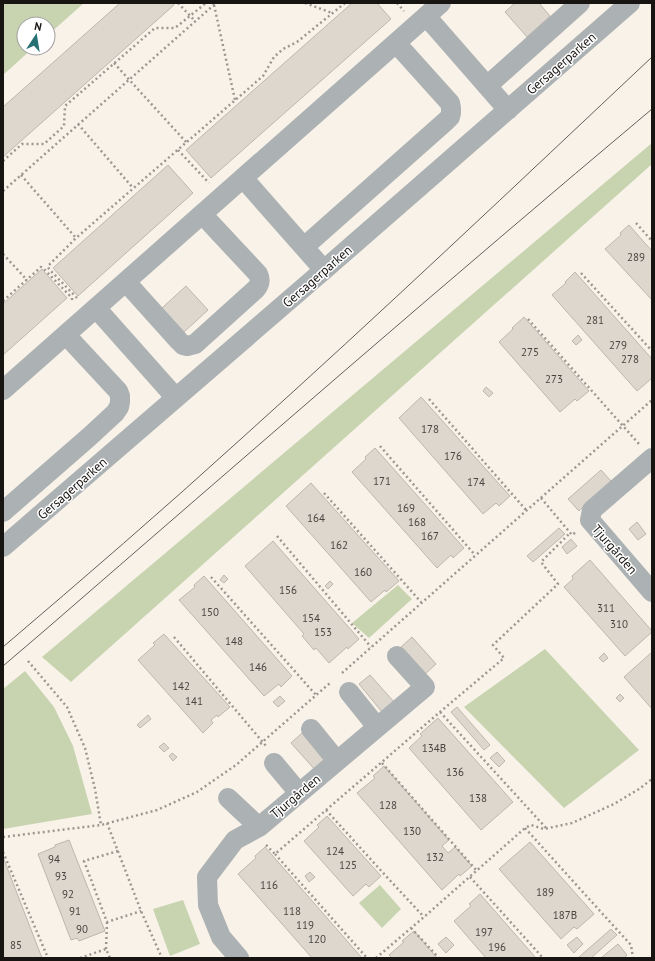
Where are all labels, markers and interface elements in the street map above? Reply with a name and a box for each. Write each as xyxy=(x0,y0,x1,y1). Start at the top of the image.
north arrow xyxy=(16,16,56,56)
text: N xyxy=(33,19,43,34)
street label: Gersagerparken xyxy=(523,29,600,98)
street label: Gersagerparken xyxy=(279,242,356,311)
house number: 289 xyxy=(627,250,645,264)
house number: 281 xyxy=(586,313,604,327)
house number: 279 xyxy=(609,338,627,352)
house number: 275 xyxy=(521,345,539,359)
house number: 278 xyxy=(621,352,639,366)
house number: 273 xyxy=(545,372,563,386)
house number: 178 xyxy=(421,422,439,436)
house number: 176 xyxy=(444,449,462,463)
street label: Gersagerparken xyxy=(34,454,111,523)
house number: 171 xyxy=(373,474,391,488)
house number: 174 xyxy=(467,475,485,489)
house number: 169 xyxy=(397,501,415,515)
house number: 164 xyxy=(307,511,325,525)
house number: 168 xyxy=(408,515,426,529)
street label: Tjurgården xyxy=(588,521,641,578)
house number: 167 xyxy=(421,529,439,543)
house number: 162 xyxy=(330,538,348,552)
house number: 160 xyxy=(354,565,372,579)
house number: 156 xyxy=(279,583,297,597)
house number: 311 xyxy=(597,601,615,615)
house number: 150 xyxy=(201,605,219,619)
house number: 154 xyxy=(302,611,320,625)
house number: 310 xyxy=(610,617,628,631)
house number: 153 xyxy=(314,625,332,639)
house number: 148 xyxy=(225,634,243,648)
house number: 146 xyxy=(249,660,267,674)
house number: 142 xyxy=(172,679,190,693)
house number: 141 xyxy=(185,694,203,708)
house number: 134B xyxy=(422,741,446,755)
house number: 136 xyxy=(446,765,464,779)
street label: Tjurgården xyxy=(267,770,324,822)
house number: 138 xyxy=(469,791,487,805)
house number: 128 xyxy=(379,798,397,812)
house number: 130 xyxy=(403,824,421,838)
house number: 124 xyxy=(326,844,344,858)
house number: 132 xyxy=(426,850,444,864)
house number: 94 xyxy=(48,852,60,866)
house number: 125 xyxy=(339,858,357,872)
house number: 93 xyxy=(55,869,67,883)
house number: 116 xyxy=(260,878,278,892)
house number: 189 xyxy=(536,885,554,899)
house number: 92 xyxy=(62,887,74,901)
house number: 91 xyxy=(69,904,81,918)
house number: 118 xyxy=(283,904,301,918)
house number: 187B xyxy=(553,908,577,922)
house number: 119 xyxy=(296,918,314,932)
house number: 90 xyxy=(76,922,88,936)
house number: 197 xyxy=(475,925,493,939)
house number: 120 xyxy=(308,932,326,946)
house number: 85 xyxy=(10,938,22,952)
house number: 196 xyxy=(488,940,506,954)

